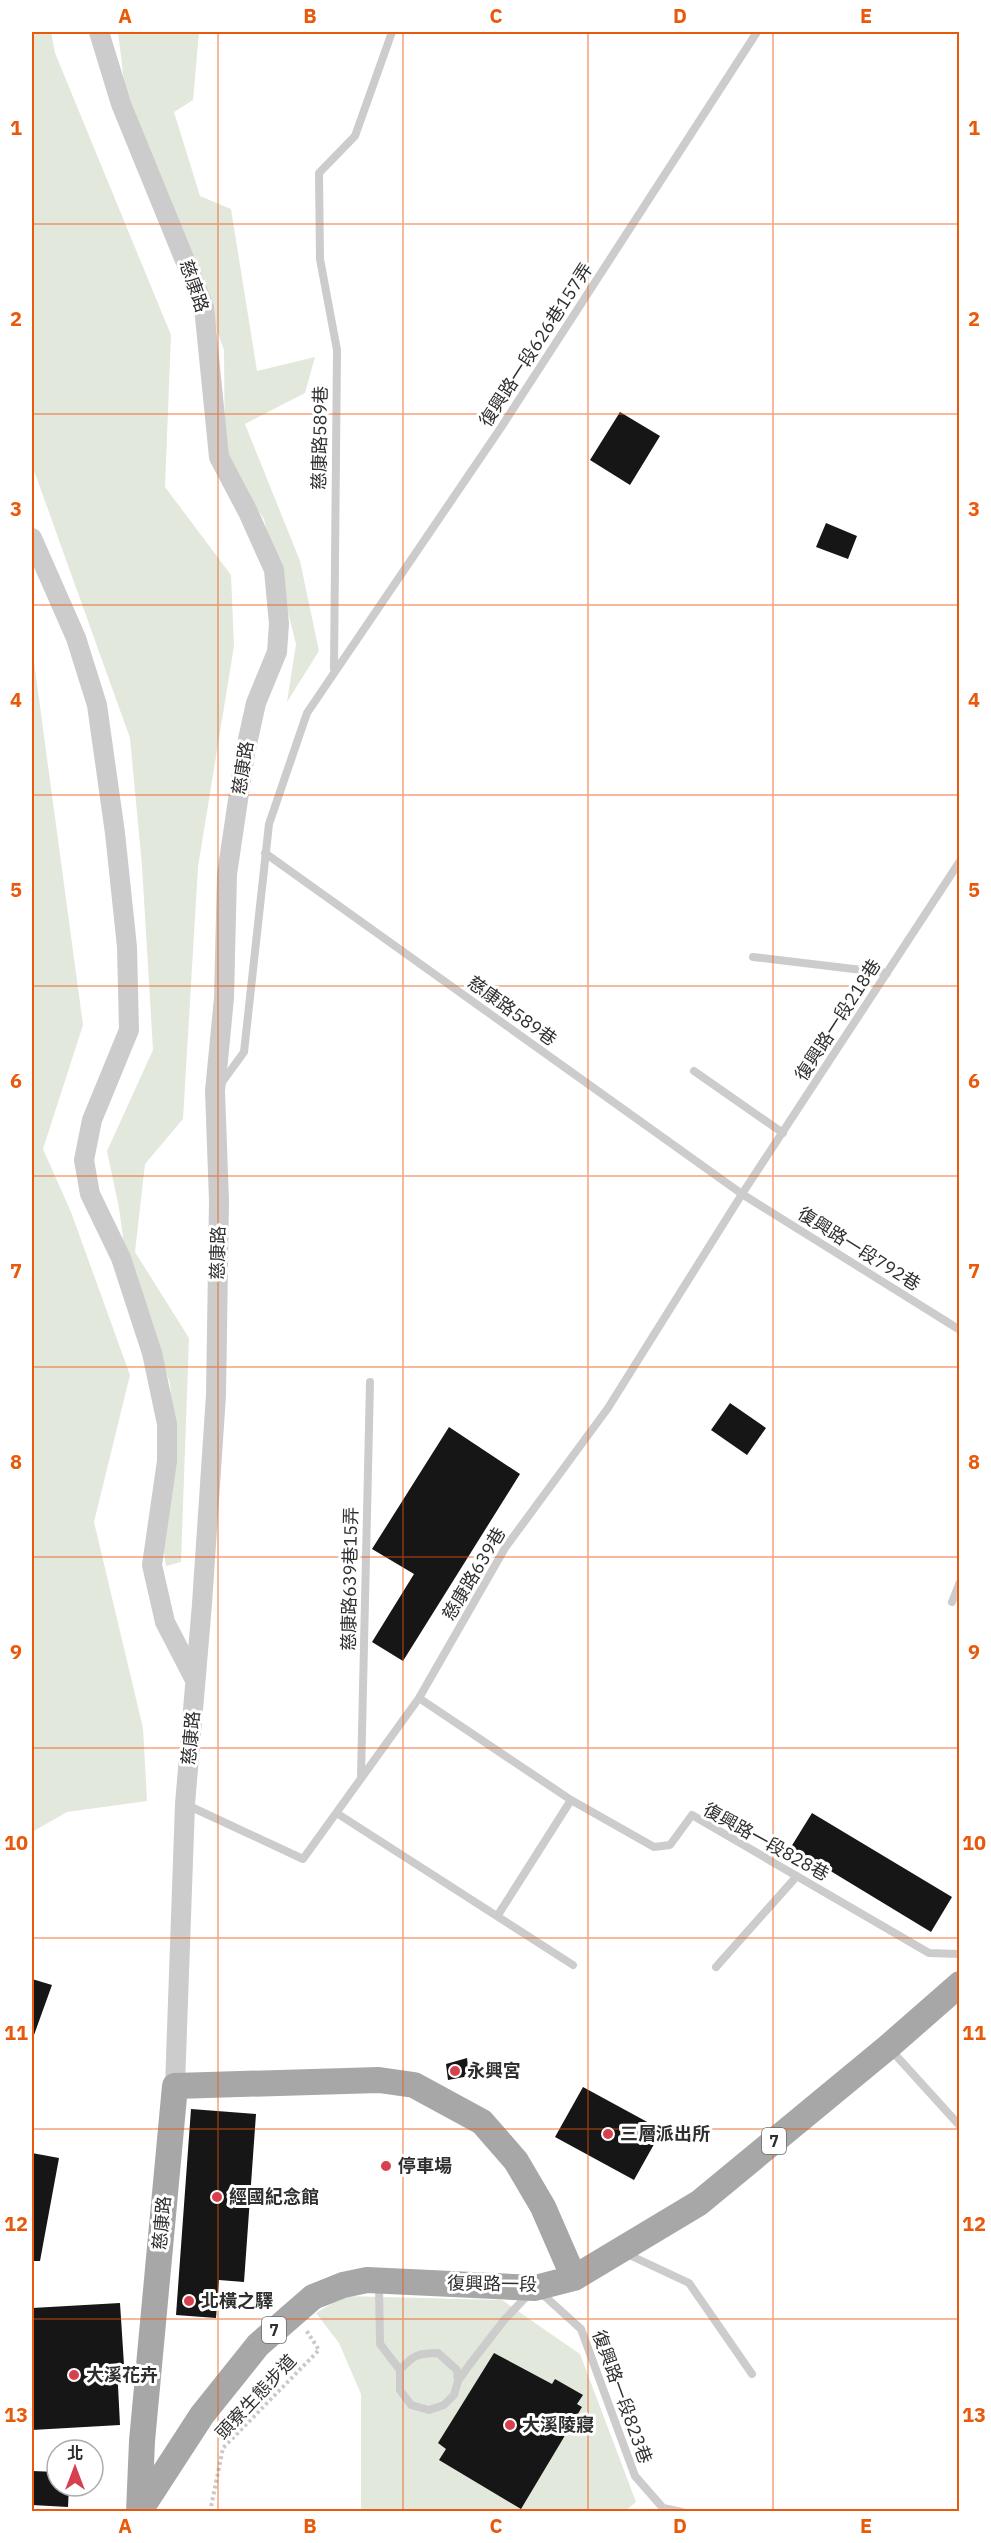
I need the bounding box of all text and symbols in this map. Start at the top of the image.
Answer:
text: A [118,2,132,29]
text: B [303,2,317,29]
text: C [489,2,503,29]
text: D [673,2,687,29]
text: E [860,2,872,29]
text: 1 [10,114,22,141]
text: 1 [968,114,980,141]
street label: 慈康路 [175,257,214,315]
street label: 復興路一段626巷157弄 [474,258,597,431]
text: 2 [10,305,22,332]
text: 2 [968,305,980,332]
street label: 慈康路589巷 [307,386,332,490]
text: 3 [10,495,22,522]
text: 3 [968,495,980,522]
text: 4 [10,686,22,713]
text: 4 [968,686,980,713]
street label: 慈康路 [227,739,258,796]
text: 5 [10,876,22,903]
text: 5 [968,876,980,903]
street label: 復興路一段218巷 [790,955,885,1085]
street label: 慈康路589巷 [463,971,561,1051]
text: 6 [10,1067,22,1094]
text: 6 [968,1067,980,1094]
street label: 復興路一段792巷 [794,1202,925,1296]
street label: 慈康路 [206,1226,229,1280]
text: 7 [10,1257,22,1284]
text: 7 [968,1257,980,1284]
text: 8 [10,1448,22,1475]
text: 8 [968,1448,980,1475]
street label: 慈康路639巷15弄 [337,1507,362,1651]
street label: 慈康路639巷 [437,1523,510,1624]
text: 9 [10,1638,22,1665]
text: 9 [968,1638,980,1665]
street label: 慈康路 [177,1710,204,1766]
street label: 復興路一段828巷 [699,1797,833,1886]
text: 10 [4,1829,28,1856]
text: 10 [962,1829,986,1856]
text: 11 [4,2019,28,2046]
text: 11 [962,2019,986,2046]
place label: 永興宮 [467,2059,521,2082]
marker: 永興宮 [448,2064,462,2078]
place label: 三層派出所 [620,2122,710,2145]
marker: 三層派出所 [601,2127,615,2141]
road number: 7 [762,2128,786,2154]
place label: 停車場 [398,2154,452,2177]
marker: 停車場 [379,2159,393,2173]
place label: 經國紀念館 [229,2185,319,2208]
marker: 經國紀念館 [210,2190,224,2204]
street label: 慈康路 [148,2195,175,2251]
text: 12 [4,2210,28,2237]
text: 12 [962,2210,986,2237]
street label: 復興路一段 [447,2271,537,2296]
place label: 北橫之驛 [201,2289,273,2312]
marker: 北橫之驛 [182,2294,196,2308]
road number: 7 [262,2317,286,2343]
street label: 復興路一段823巷 [588,2327,657,2467]
street label: 頭寮生態步道 [210,2349,301,2444]
place label: 大溪花卉 [86,2363,158,2386]
marker: 大溪花卉 [67,2368,81,2382]
text: 13 [4,2401,28,2428]
text: 13 [962,2401,986,2428]
place label: 大溪陵寢 [522,2413,594,2436]
marker: 大溪陵寢 [503,2418,517,2432]
north arrow [45,2438,105,2498]
text: 北 [67,2443,83,2463]
text: A [118,2512,132,2539]
text: B [303,2512,317,2539]
text: C [489,2512,503,2539]
text: D [673,2512,687,2539]
text: E [860,2512,872,2539]

